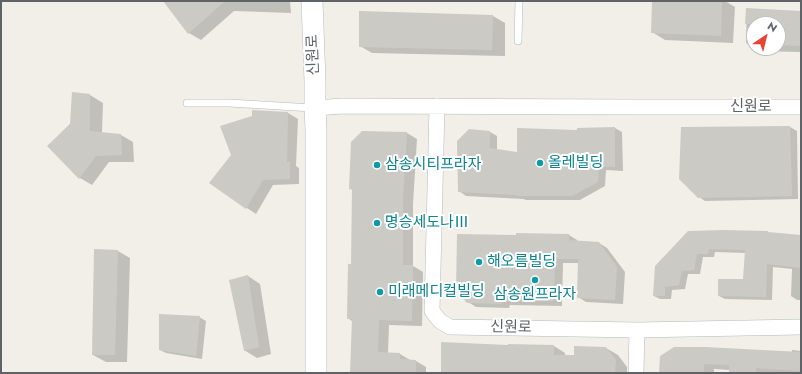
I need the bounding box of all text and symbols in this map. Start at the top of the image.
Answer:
north arrow [746,16,786,56]
text: N [764,18,780,36]
street label: 신원로 [304,34,324,76]
street label: 신원로 [730,98,772,116]
place label: 올레빌딩 [548,154,603,172]
place label: 삼송시티프라자 [385,156,482,174]
marker: 올레빌딩 [535,158,545,168]
marker: 삼송시티프라자 [372,160,382,170]
place label: 명승세도나Ⅲ [385,214,469,232]
marker: 명승세도나Ⅲ [372,218,382,228]
place label: 해오름빌딩 [487,253,556,271]
marker: 해오름빌딩 [474,257,484,267]
marker: 삼송원프라자 [530,275,540,285]
place label: 미래메디컬빌딩 [388,283,485,301]
place label: 삼송원프라자 [494,286,576,304]
marker: 미래메디컬빌딩 [375,287,385,297]
street label: 신원로 [490,319,532,337]

